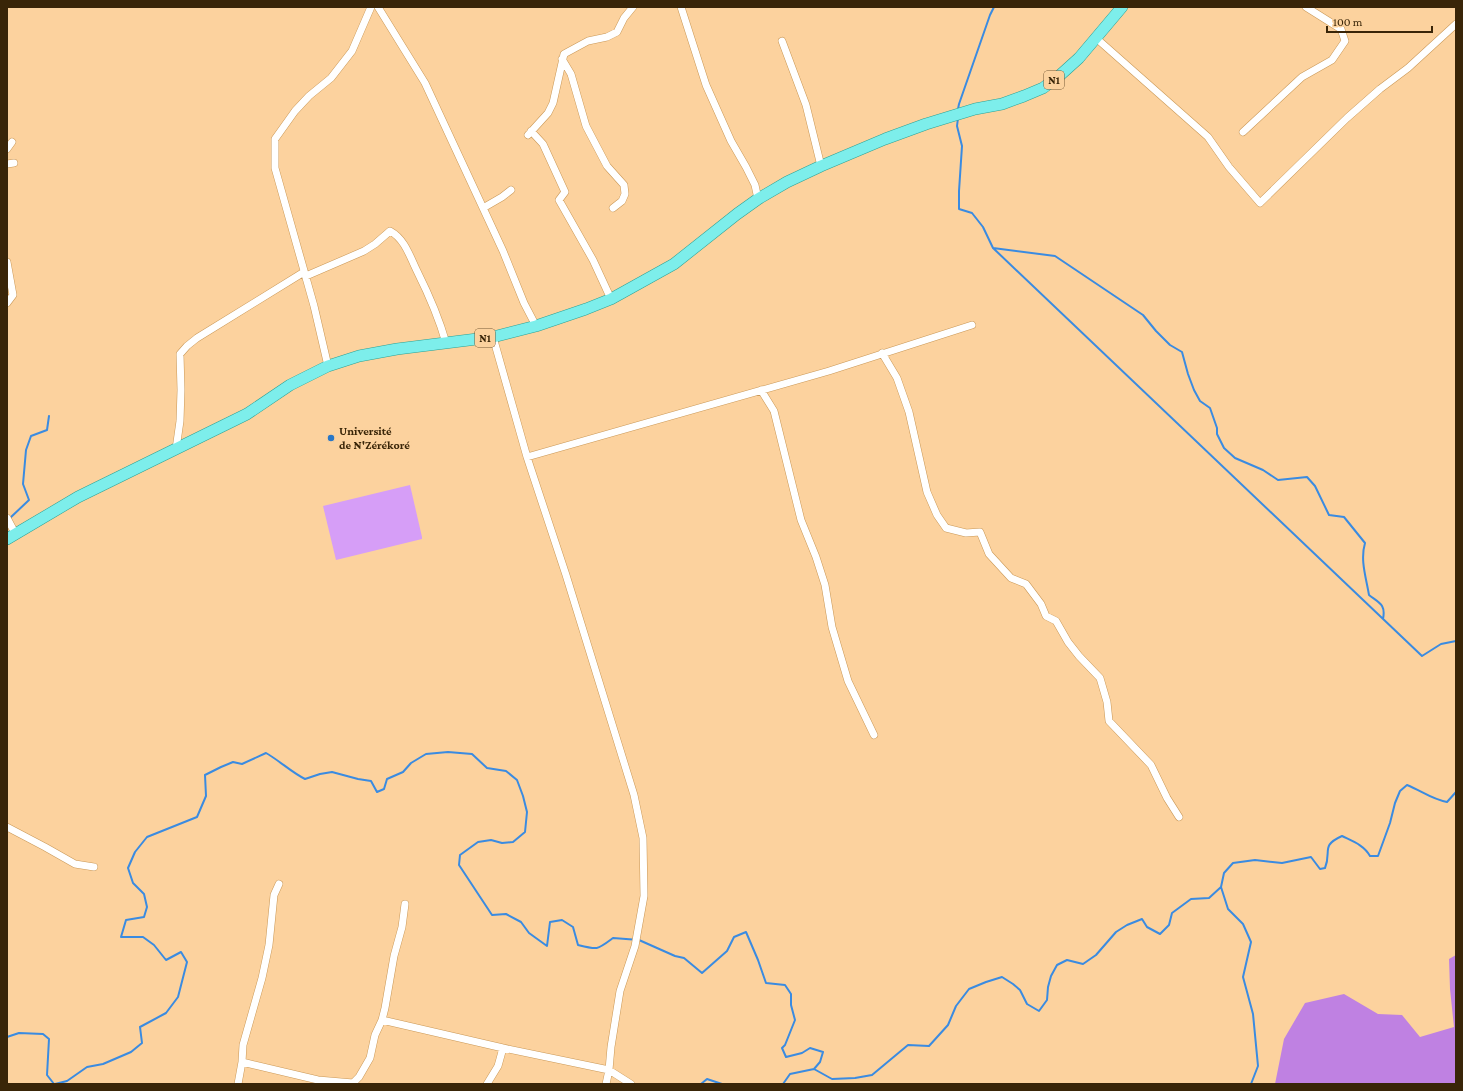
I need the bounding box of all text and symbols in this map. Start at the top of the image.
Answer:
scale bar [1327,8,1432,34]
text: 100 m [1333,15,1363,29]
road number: N1 [1044,71,1064,89]
road number: N1 [475,329,495,347]
place label: Université de N'Zérékoré [339,424,410,452]
marker: Université de N'Zérékoré [326,433,336,443]

